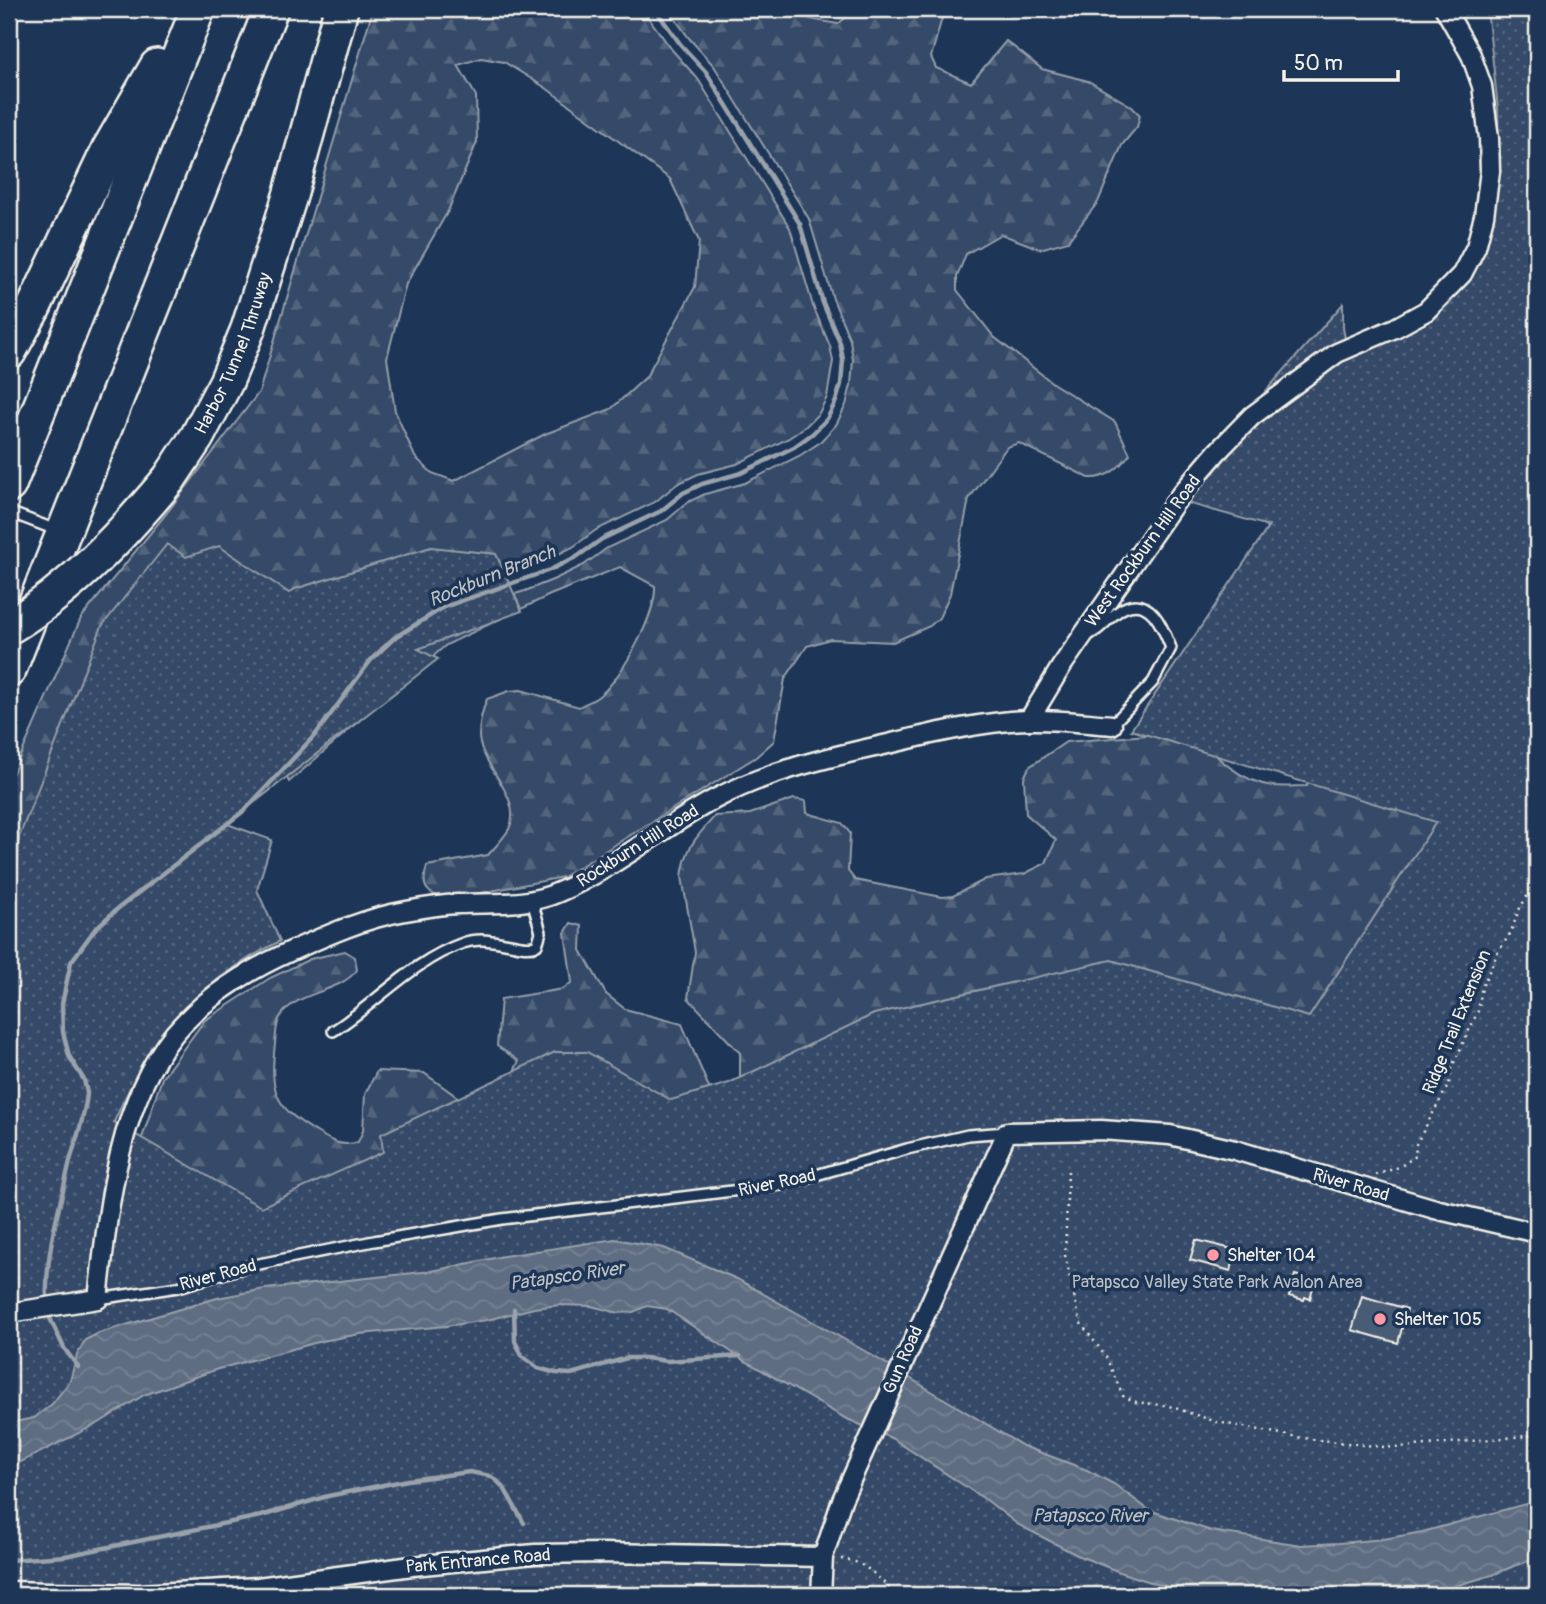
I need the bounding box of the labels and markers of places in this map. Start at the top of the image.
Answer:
place label: Shelter 104 [1227,1244,1316,1267]
marker: Shelter 104 [1205,1247,1221,1263]
place label: Shelter 105 [1394,1308,1482,1331]
marker: Shelter 105 [1372,1311,1388,1327]

